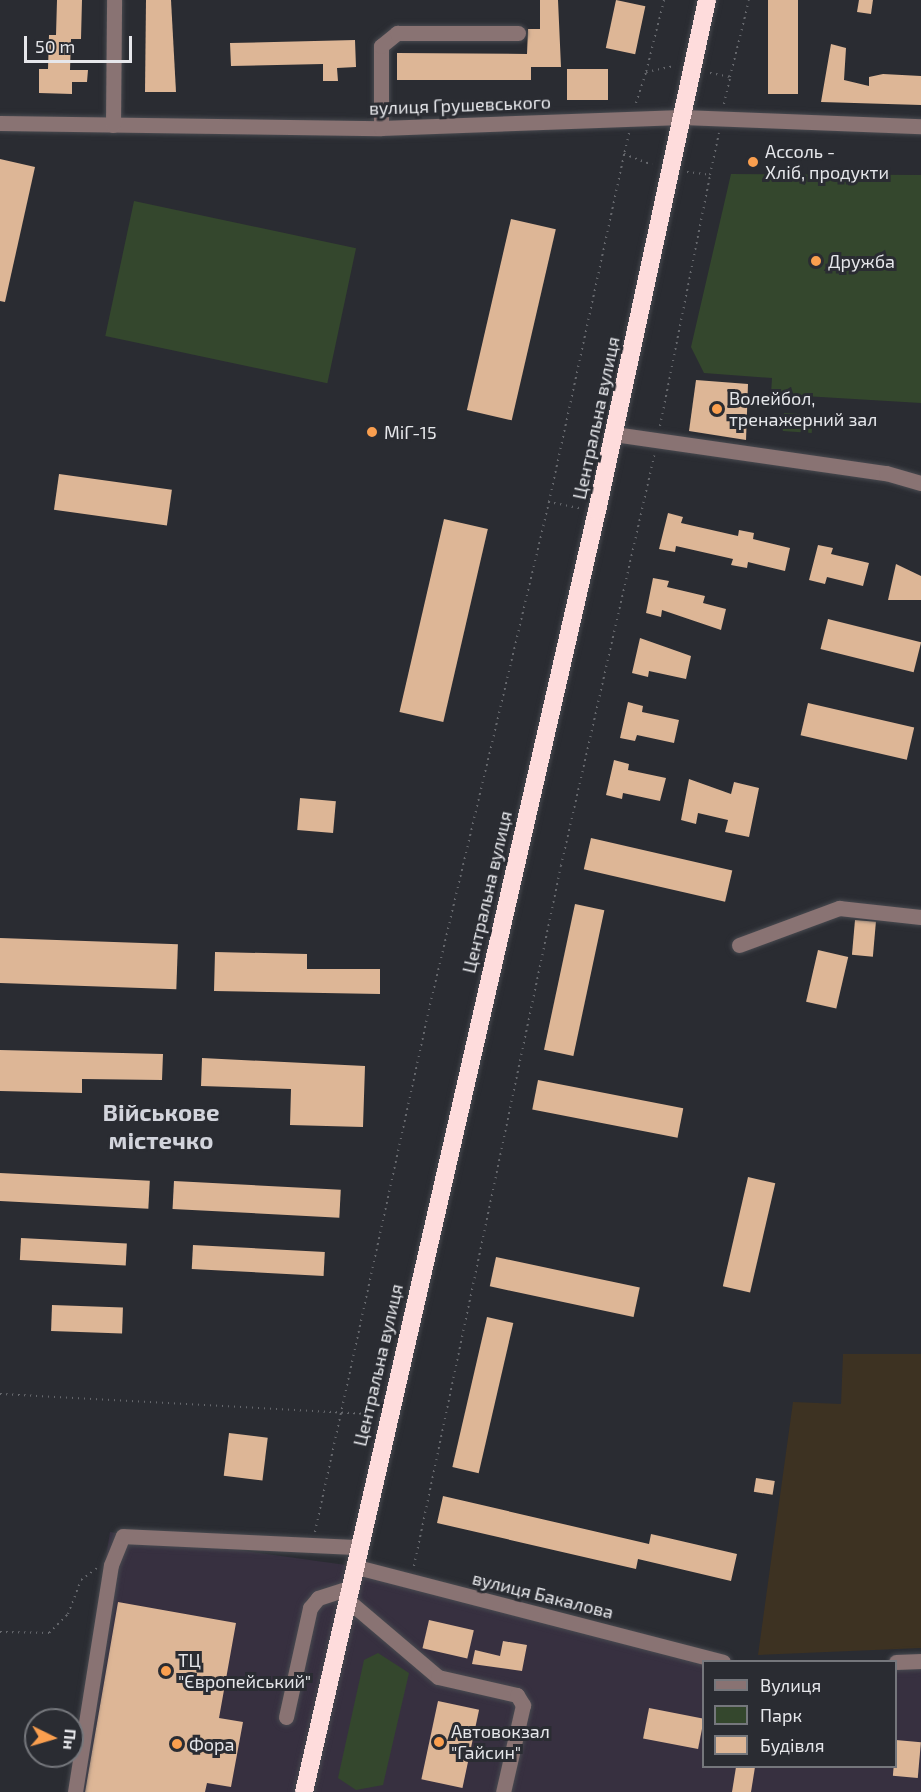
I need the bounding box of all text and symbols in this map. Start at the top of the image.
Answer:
scale bar [27,24,135,62]
text: 50 m [35,35,75,57]
street label: вулиця Грушевського [369,91,551,119]
place label: Ассоль - Хліб, продукти [765,141,889,184]
marker: Ассоль - Хліб, продукти [746,155,760,169]
place label: Дружба [828,250,895,272]
marker: Дружба [809,254,823,268]
street label: Центральна вулиця [568,335,624,501]
place label: Волейбол, тренажерний зал [729,388,877,430]
marker: Волейбол, тренажерний зал [710,402,724,416]
place label: МіГ-15 [384,421,437,443]
marker: МіГ-15 [365,425,379,439]
street label: Центральна вулиця [458,809,516,975]
district label: Військове містечко [103,1098,219,1154]
street label: Центральна вулиця [349,1282,407,1448]
street label: вулиця Бакалова [470,1567,616,1623]
place label: ТЦ "Європейський" [178,1650,311,1692]
legend [702,1660,897,1768]
marker: ТЦ "Європейський" [159,1664,173,1678]
text: Вулиця [760,1674,821,1696]
text: Парк [760,1704,802,1726]
north arrow [24,1708,84,1768]
place label: Автовокзал "Гайсин" [451,1721,550,1764]
text: Пн [60,1728,81,1751]
place label: Фора [189,1733,235,1755]
text: Будівля [760,1734,824,1756]
marker: Автовокзал "Гайсин" [432,1735,446,1749]
marker: Фора [170,1737,184,1751]

